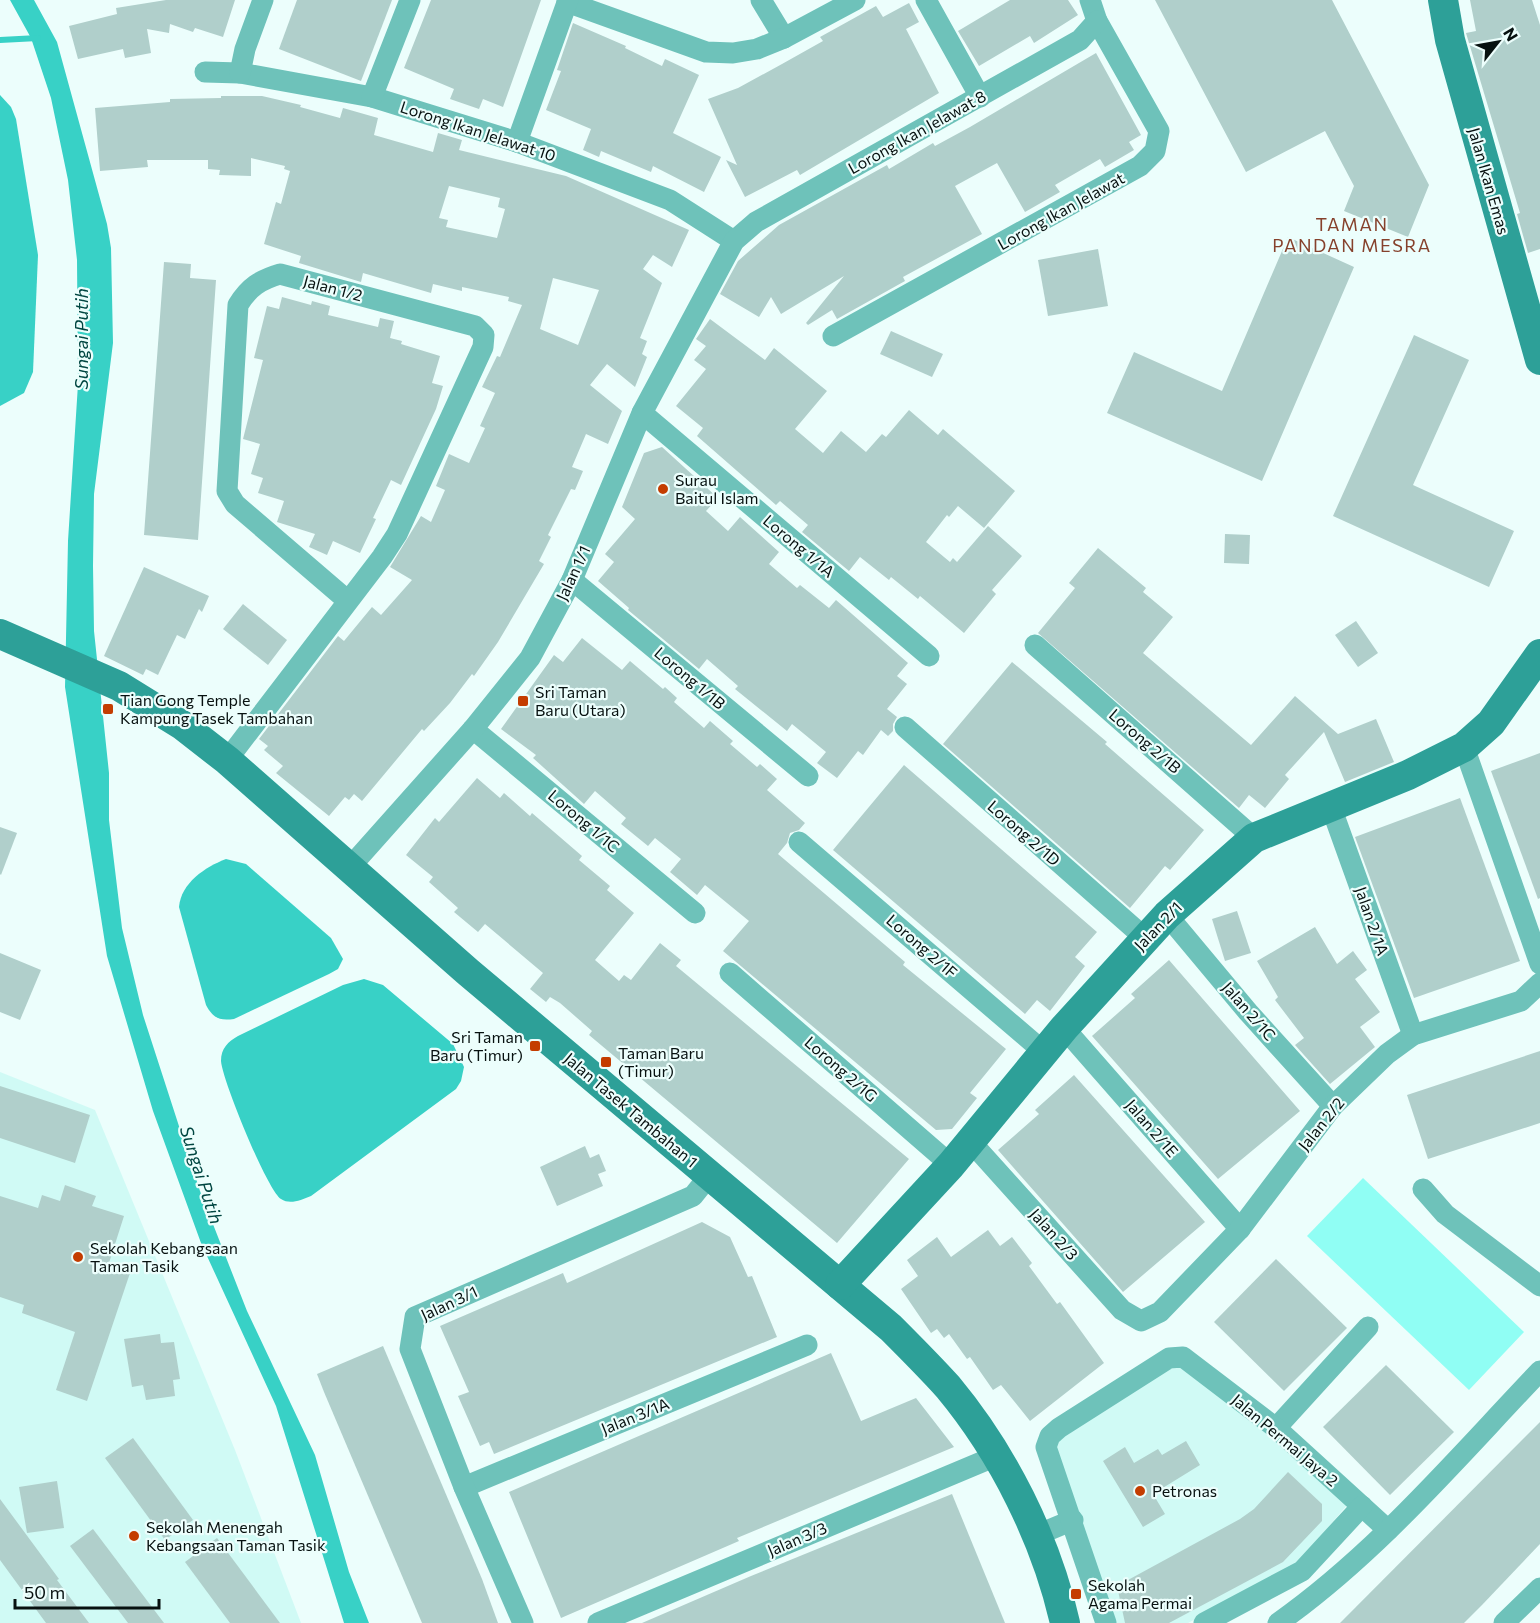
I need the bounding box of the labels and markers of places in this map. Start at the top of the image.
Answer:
place label: Surau Baitul Islam [675,470,759,507]
marker: Surau Baitul Islam [656,482,670,496]
place label: Sri Taman Baru (Utara) [535,682,626,719]
place label: Tian Gong Temple Kampung Tasek Tambahan [120,690,313,727]
marker: Sri Taman Baru (Utara) [516,694,530,708]
marker: Tian Gong Temple Kampung Tasek Tambahan [101,702,115,716]
place label: Sri Taman Baru (Timur) [430,1027,523,1064]
marker: Sri Taman Baru (Timur) [528,1039,542,1053]
place label: Taman Baru (Timur) [618,1043,704,1080]
marker: Taman Baru (Timur) [599,1055,613,1069]
place label: Sekolah Kebangsaan Taman Tasik [90,1238,238,1275]
marker: Sekolah Kebangsaan Taman Tasik [71,1250,85,1264]
place label: Petronas [1152,1481,1217,1500]
marker: Petronas [1133,1484,1147,1498]
place label: Sekolah Menengah Kebangsaan Taman Tasik [146,1517,326,1554]
marker: Sekolah Menengah Kebangsaan Taman Tasik [127,1529,141,1543]
place label: Sekolah Agama Permai [1088,1575,1192,1612]
marker: Sekolah Agama Permai [1069,1587,1083,1601]

